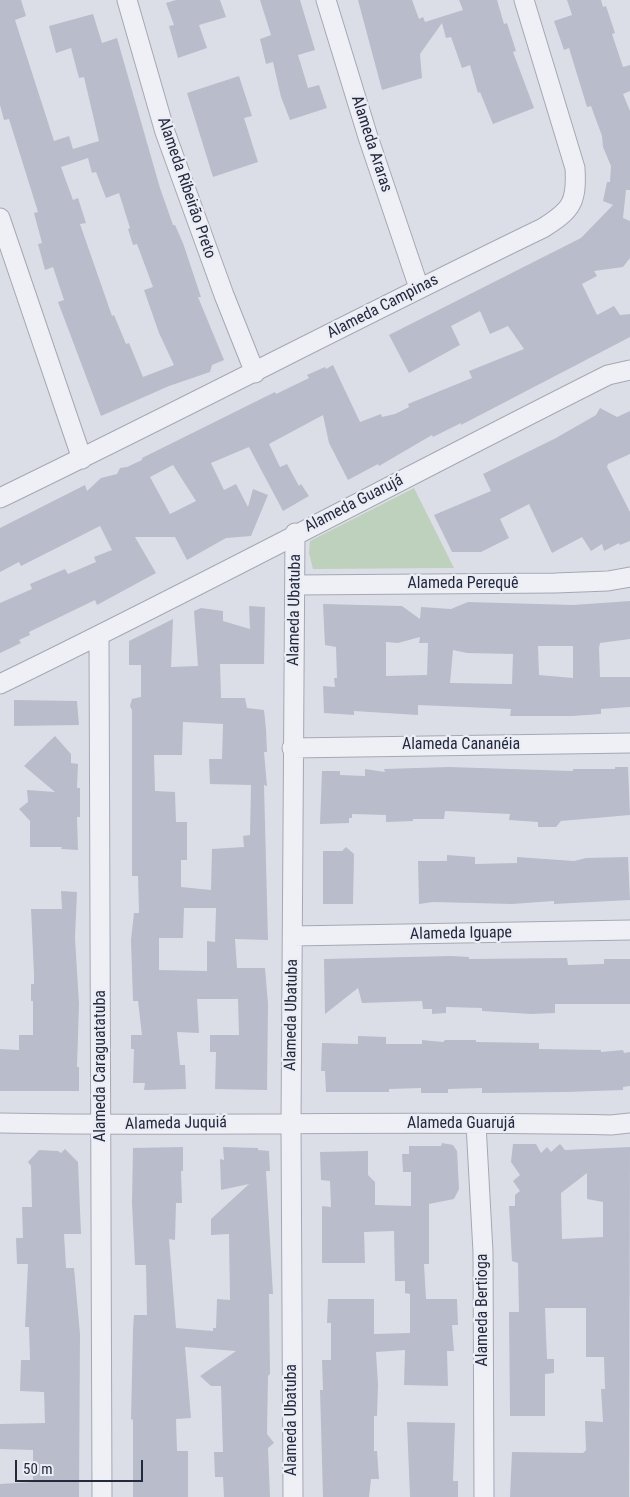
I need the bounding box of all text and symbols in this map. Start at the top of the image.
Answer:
street label: Alameda Araras [346,93,396,195]
street label: Alameda Ribeirão Preto [153,115,219,261]
street label: Alameda Campinas [324,271,442,343]
street label: Alameda Guarujá [301,471,407,537]
street label: Alameda Ubatuba [284,554,306,666]
street label: Alameda Perequê [407,574,519,594]
street label: Alameda Cananéia [402,735,520,755]
street label: Alameda Iguape [410,924,512,944]
street label: Alameda Ubatuba [281,959,303,1071]
street label: Alameda Caraguatatuba [91,990,111,1142]
street label: Alameda Juquiá [125,1114,227,1134]
street label: Alameda Guarujá [407,1114,515,1134]
street label: Alameda Bertioga [473,1254,493,1366]
street label: Alameda Ubatuba [282,1364,302,1476]
scale bar [18,1450,145,1482]
text: 50 m [23,1460,53,1478]

